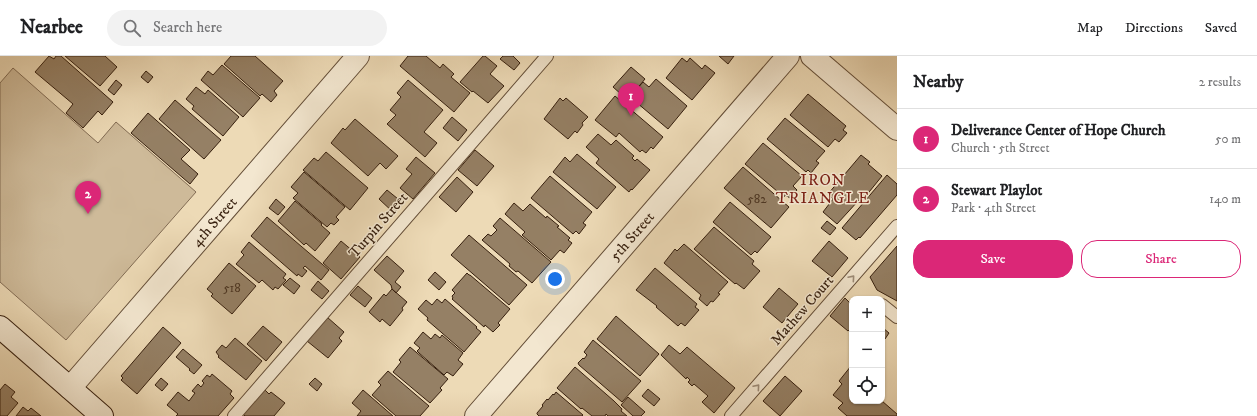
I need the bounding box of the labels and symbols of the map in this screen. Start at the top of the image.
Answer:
pin: 1 [618,83,644,116]
district label: IRON TRIANGLE [776,170,870,208]
pin: 2 [75,181,101,214]
street label: Turpin Street [345,188,412,262]
house number: 582 [747,191,767,207]
street label: 4th Street [188,193,242,251]
street label: 5th Street [606,208,659,265]
your location [545,269,565,289]
street label: Mathew Court [767,271,838,349]
one-way arrow [847,275,854,283]
house number: 518 [223,280,241,296]
one-way arrow [753,384,760,391]

